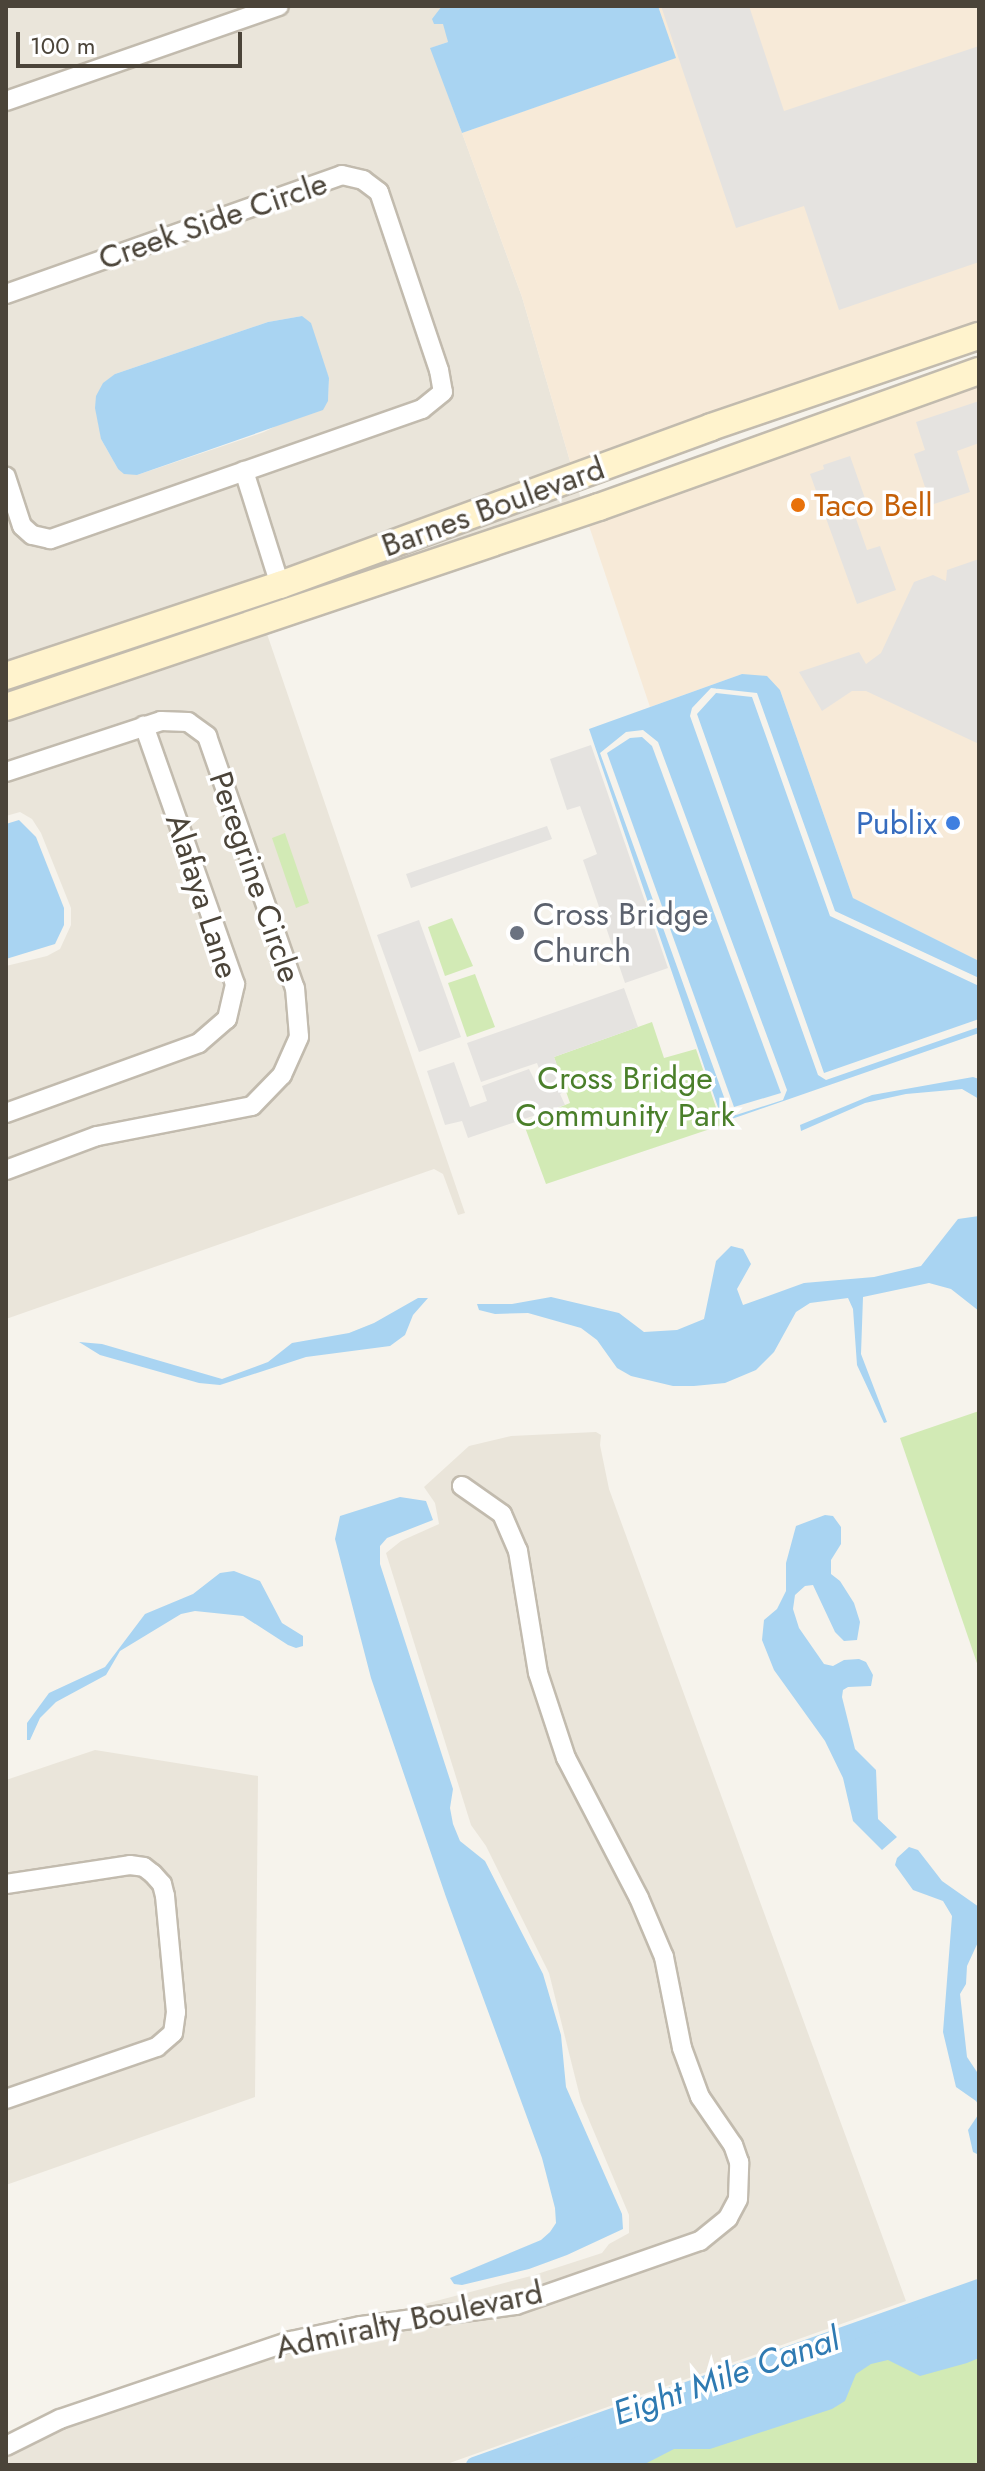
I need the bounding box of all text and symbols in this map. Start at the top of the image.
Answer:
scale bar [20,16,246,66]
text: 100 m [30,28,96,63]
street label: Creek Side Circle [94,164,332,278]
street label: Barnes Boulevard [376,449,610,565]
place label: Taco Bell [814,486,932,524]
marker: Taco Bell [789,496,807,514]
street label: Peregrine Circle [201,767,309,987]
place label: Publix [856,804,937,842]
street label: Alafaya Lane [157,809,247,983]
marker: Publix [944,814,962,832]
place label: Cross Bridge Church [533,896,708,971]
marker: Cross Bridge Church [508,924,526,942]
park label: Cross Bridge Community Park [515,1060,735,1135]
street label: Admiralty Boulevard [272,2273,546,2367]
water label: Eight Mile Canal [608,2318,844,2434]

